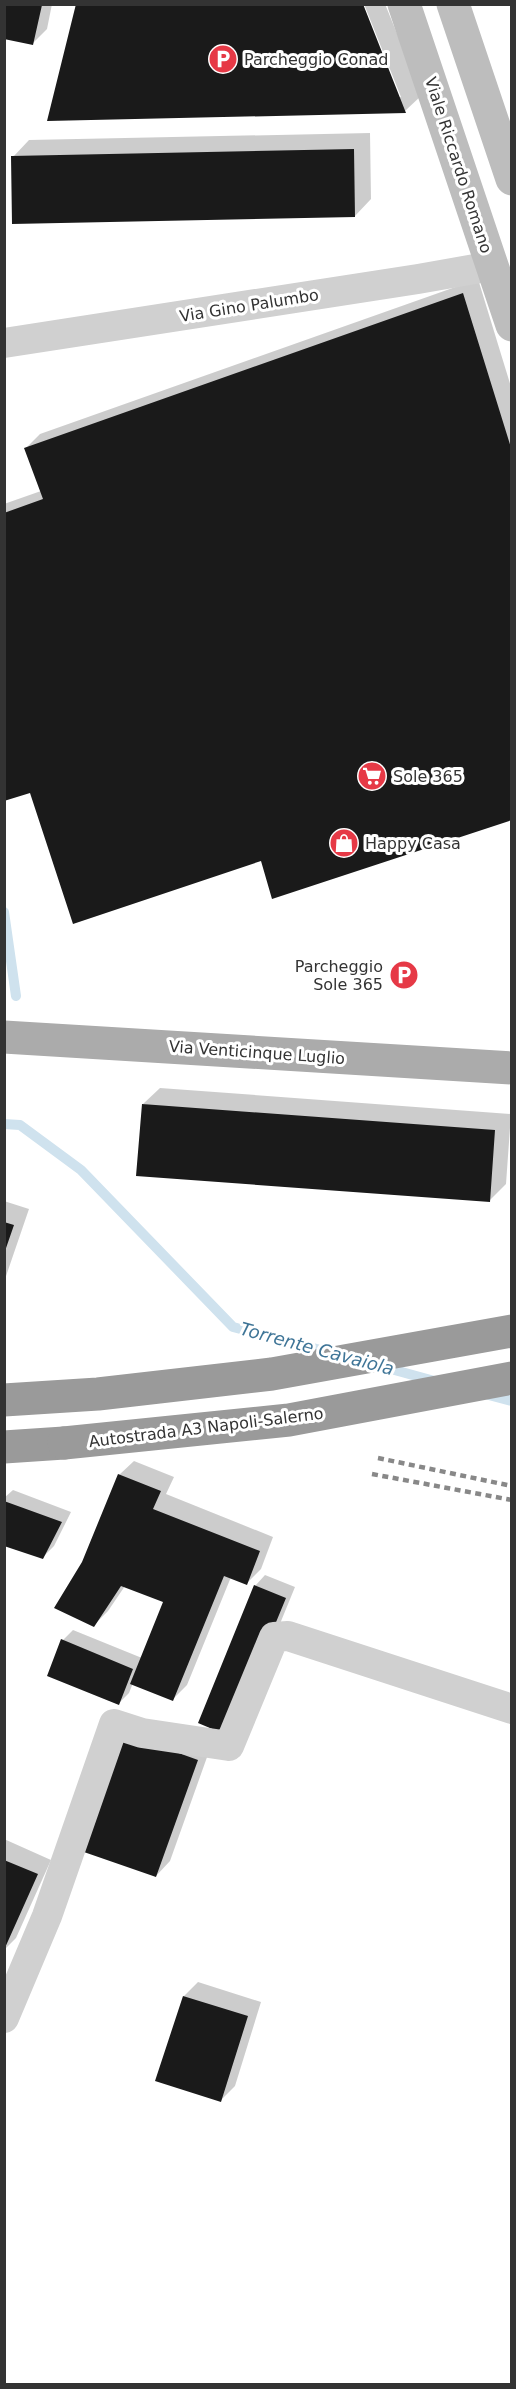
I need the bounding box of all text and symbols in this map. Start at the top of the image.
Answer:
parking icon: Parcheggio Conad [207,43,239,75]
place label: Parcheggio Conad [244,50,388,69]
street label: Viale Riccardo Romano [421,75,496,256]
street label: Via Gino Palumbo [178,285,320,326]
supermarket icon: Sole 365 [356,760,388,792]
place label: Sole 365 [393,767,463,786]
shop icon: Happy Casa [328,827,360,859]
place label: Happy Casa [365,834,461,853]
place label: Parcheggio Sole 365 [295,957,383,994]
parking icon: Parcheggio Sole 365 [388,959,420,991]
street label: Via Venticinque Luglio [168,1037,346,1068]
water label: Torrente Cavaiola [238,1318,396,1379]
street label: Autostrada A3 Napoli-Salerno [88,1404,324,1451]

